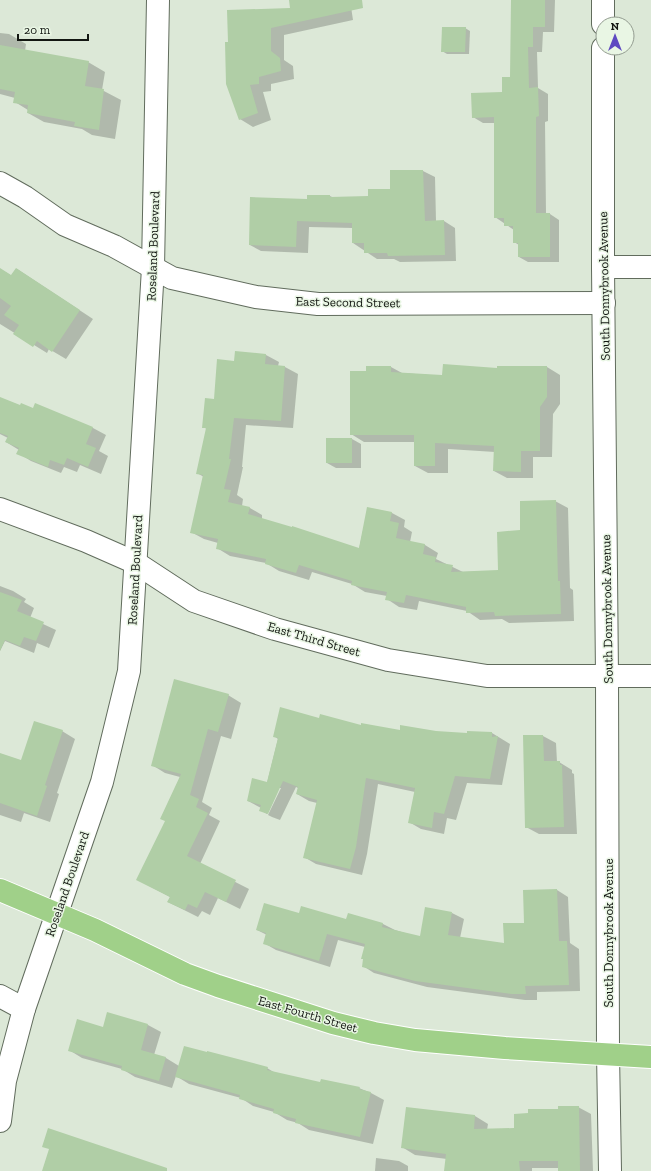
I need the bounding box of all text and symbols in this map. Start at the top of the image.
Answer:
scale bar [18,16,88,42]
north arrow [595,16,635,56]
text: N [611,20,620,33]
text: 20 m [24,23,51,37]
street label: Roseland Boulevard [144,191,162,301]
street label: South Donnybrook Avenue [595,211,613,361]
street label: East Second Street [295,294,401,310]
street label: Roseland Boulevard [125,515,145,625]
street label: South Donnybrook Avenue [598,534,616,684]
street label: East Third Street [266,619,362,659]
street label: Roseland Boulevard [42,829,92,939]
street label: South Donnybrook Avenue [601,858,616,1008]
street label: East Fourth Street [256,993,360,1035]

